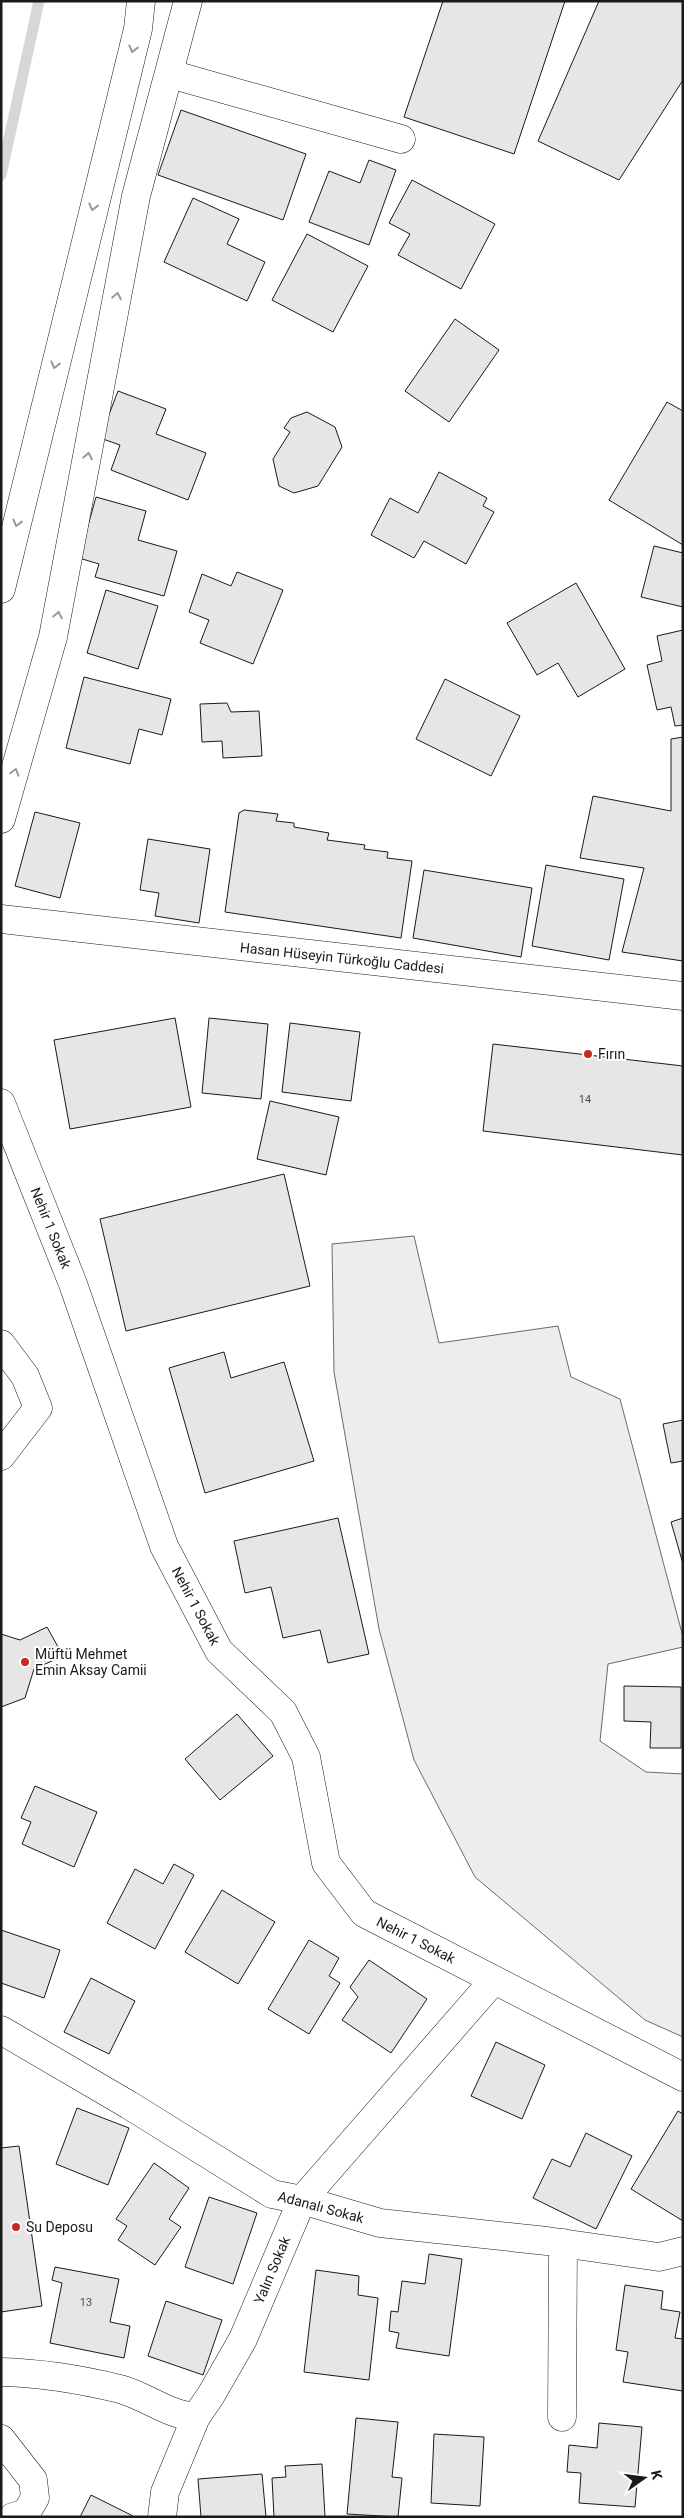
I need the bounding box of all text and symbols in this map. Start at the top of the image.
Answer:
one-way arrow [128,45,139,54]
one-way arrow [89,202,99,210]
one-way arrow [112,291,122,300]
one-way arrow [50,360,61,369]
one-way arrow [82,451,92,460]
one-way arrow [12,518,23,527]
one-way arrow [52,611,62,620]
one-way arrow [9,768,19,776]
street label: Hasan Hüseyin Türkoğlu Caddesi [239,939,445,977]
place label: Fırın [598,1046,625,1062]
marker: Fırın [582,1048,594,1060]
house number: 14 [579,1093,591,1106]
street label: Nehir 1 Sokak [27,1185,75,1272]
street label: Nehir 1 Sokak [169,1564,224,1649]
place label: Müftü Mehmet Emin Aksay Camii [35,1646,147,1678]
marker: Müftü Mehmet Emin Aksay Camii [19,1656,31,1668]
street label: Nehir 1 Sokak [374,1913,459,1967]
street label: Adanalı Sokak [276,2188,367,2226]
place label: Su Deposu [26,2219,93,2235]
marker: Su Deposu [10,2221,22,2233]
street label: Yalın Sokak [251,2233,294,2306]
house number: 13 [80,2296,92,2309]
north arrow [619,2453,669,2503]
text: K [648,2469,665,2481]

